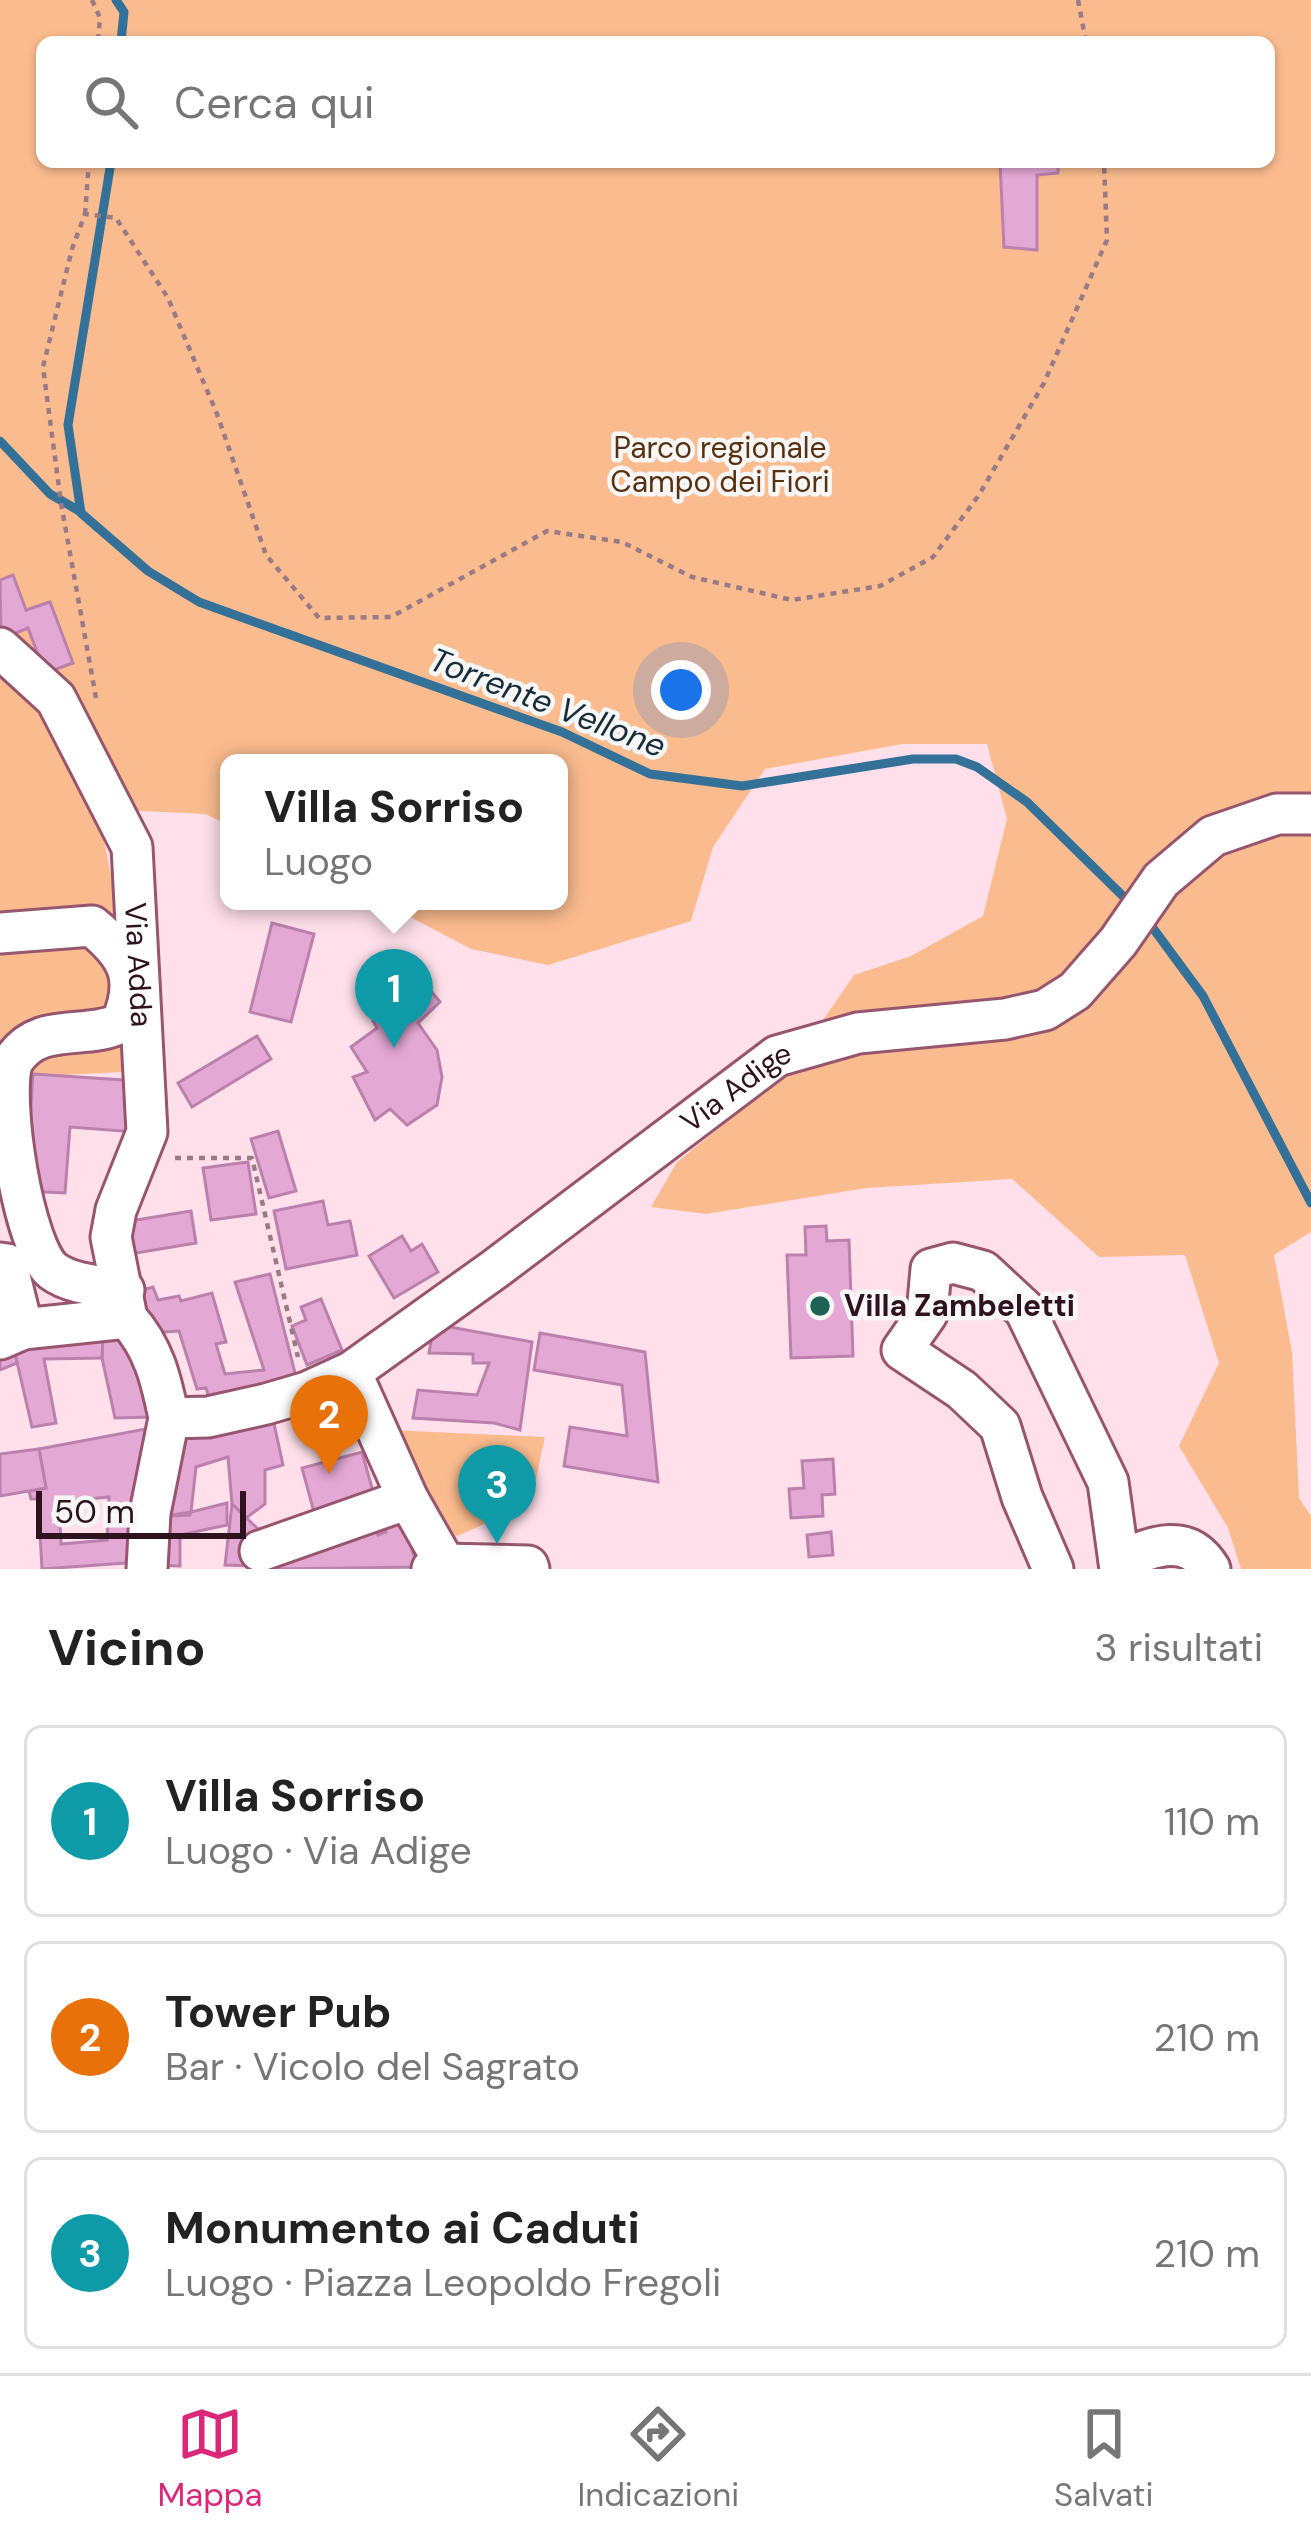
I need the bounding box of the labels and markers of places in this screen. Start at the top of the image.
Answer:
pin: 1 [355,949,433,1048]
place label: Villa Zambeletti [844,1286,1075,1325]
marker: Villa Zambeletti [807,1293,833,1319]
pin: 2 [290,1375,368,1474]
pin: 3 [458,1445,536,1544]

